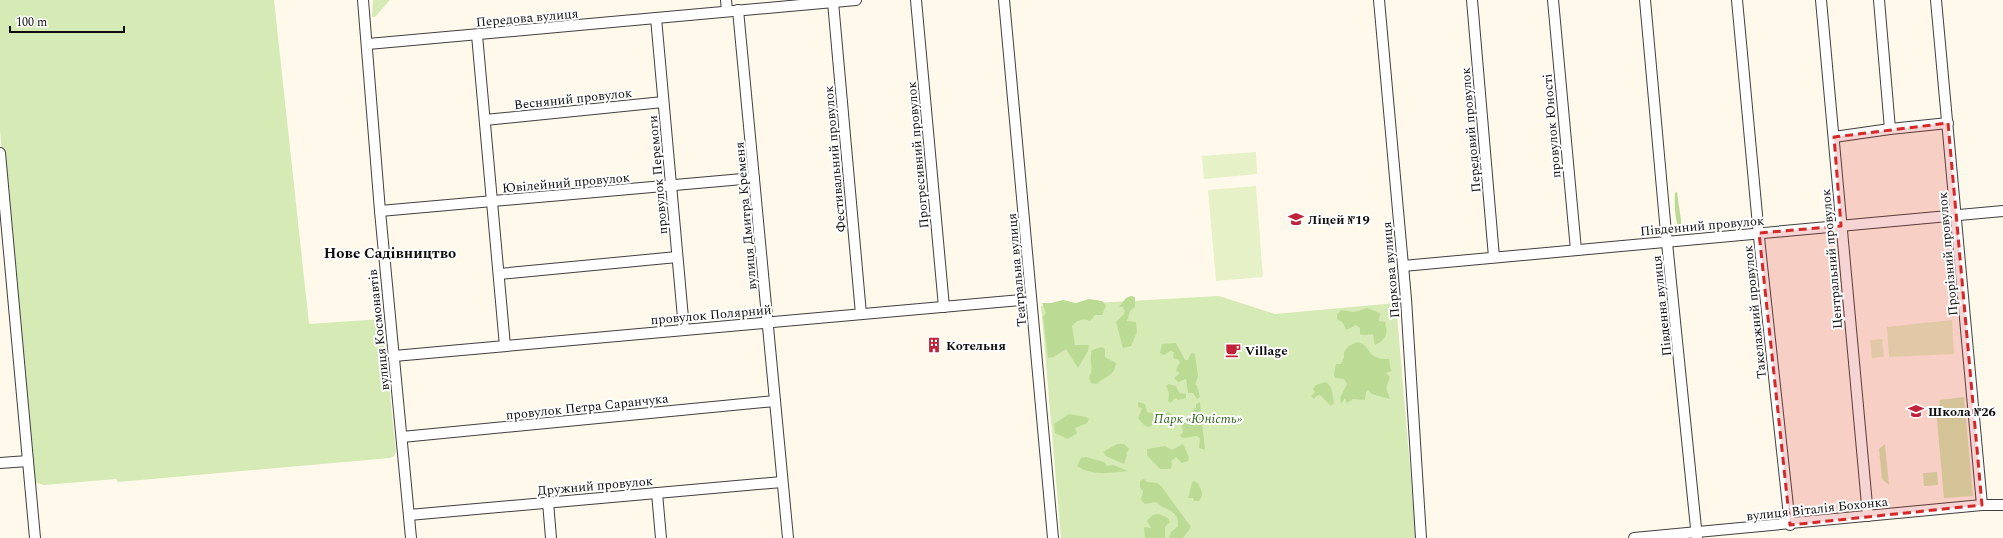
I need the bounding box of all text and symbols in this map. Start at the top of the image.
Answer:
street label: Передова вулиця [475,4,579,32]
scale bar [10,8,124,34]
text: 100 m [16,13,47,32]
street label: Передовий провулок [1456,66,1486,193]
street label: провулок Юності [1537,73,1567,179]
street label: Прогресивний провулок [902,81,934,229]
street label: Весняний провулок [513,83,633,115]
street label: Фестивальний провулок [819,85,851,233]
street label: провулок Перемоги [643,114,673,235]
street label: вулиця Дмитра Кременя [730,141,762,291]
street label: Ювілейний провулок [501,167,631,199]
street label: Центральний провулок [1816,188,1848,330]
street label: Прорізний провулок [1933,191,1963,317]
school or university icon: Ліцей №19 [1287,210,1305,228]
place label: Ліцей №19 [1308,210,1370,230]
street label: Південний провулок [1639,211,1765,241]
street label: Театральна вулиця [1002,212,1032,328]
street label: Паркова вулиця [1377,221,1405,319]
district label: Нове Садівництво [324,242,456,265]
street label: Такелажний провулок [1738,244,1772,380]
street label: Південна вулиця [1647,254,1677,357]
street label: вулиця Космонавтів [363,268,395,391]
street label: провулок Полярний [650,300,773,330]
building icon: Котельня [925,336,943,354]
place label: Котельня [946,336,1006,356]
cafe icon: Village [1224,341,1242,359]
place label: Village [1245,341,1288,361]
street label: провулок Петра Саранчука [505,388,670,425]
school or university icon: Школа №26 [1907,402,1925,420]
place label: Школа №26 [1928,402,1996,422]
park label: Парк «Юність» [1154,409,1243,429]
street label: Дружний провулок [536,471,654,501]
street label: вулиця Віталія Бохонка [1745,492,1889,526]

